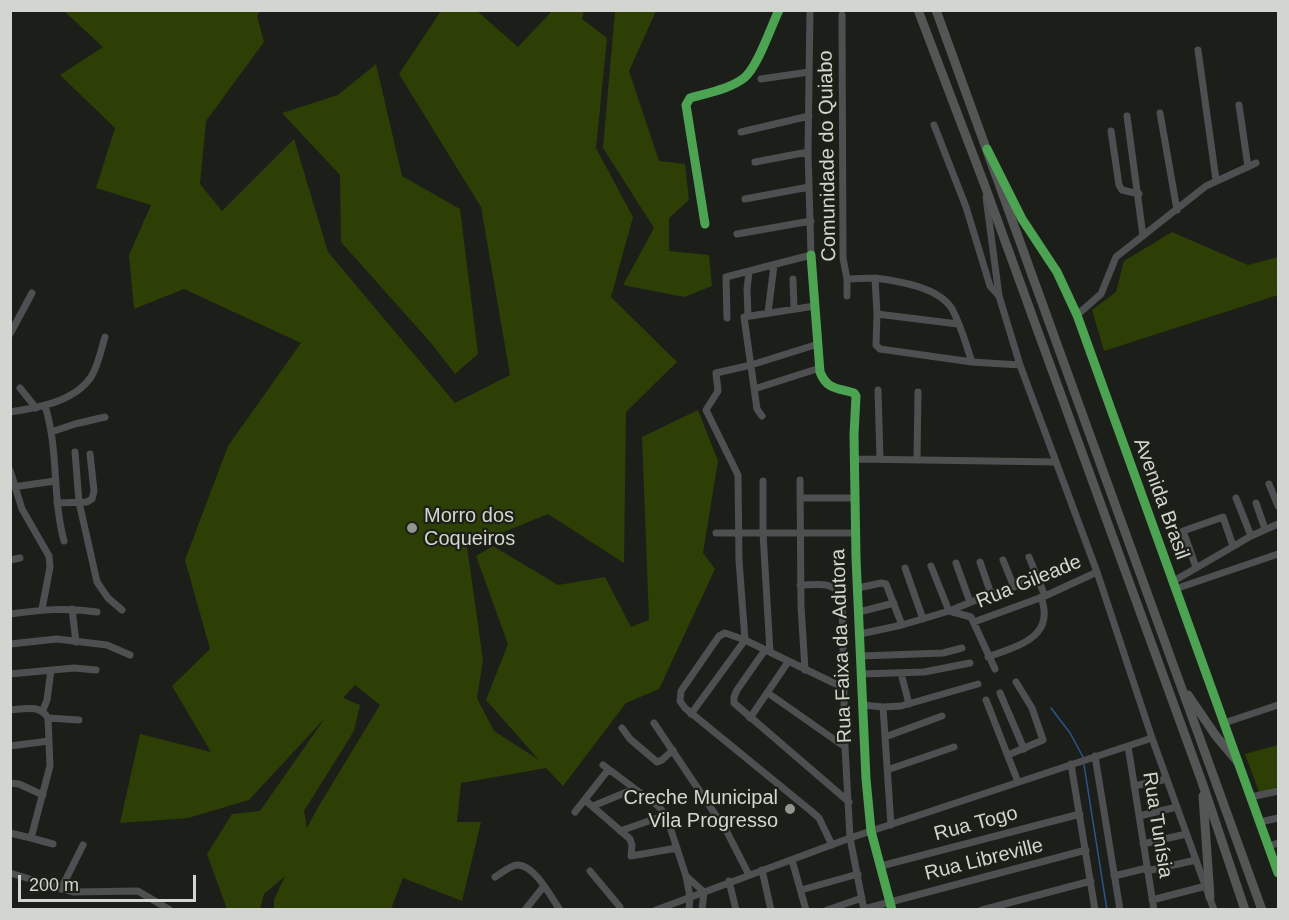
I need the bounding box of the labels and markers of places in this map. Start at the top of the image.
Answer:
place label: Morro dos Coqueiros [424,504,515,551]
marker: Morro dos Coqueiros [405,521,419,535]
place label: Creche Municipal Vila Progresso [623,786,778,833]
marker: Creche Municipal Vila Progresso [783,802,797,816]

